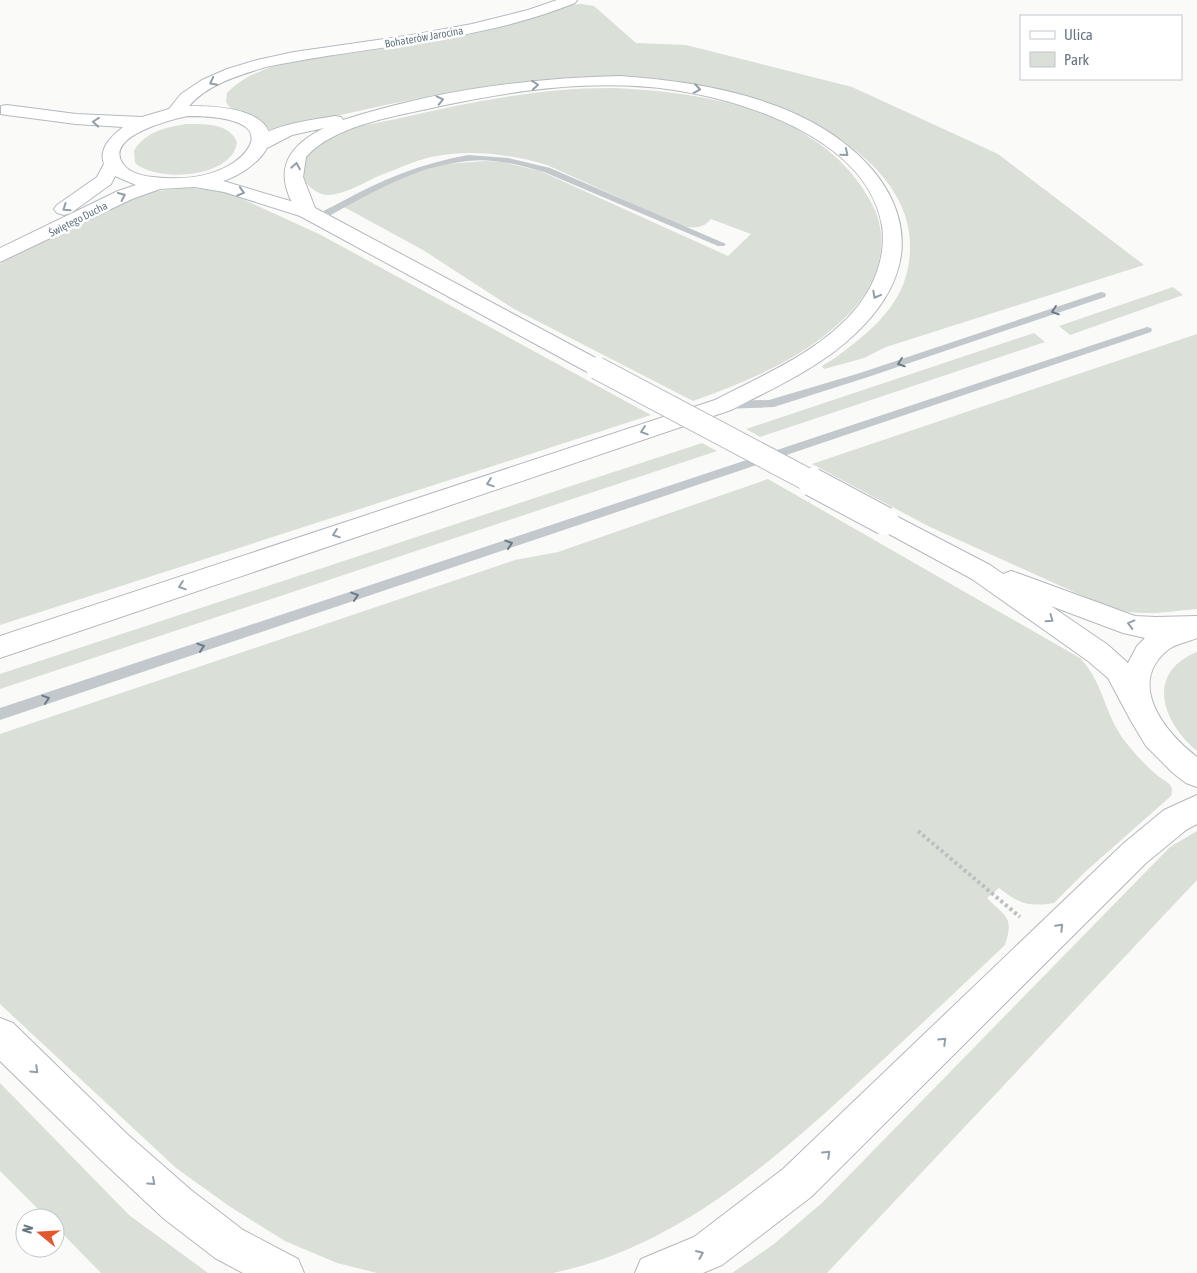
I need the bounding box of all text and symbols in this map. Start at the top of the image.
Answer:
legend [1020,15,1182,80]
street label: Bohaterów Jarocina [384,24,464,50]
text: Ulica [1064,26,1093,43]
text: Park [1064,51,1089,68]
one-way arrow [209,76,218,86]
one-way arrow [531,80,539,91]
one-way arrow [693,84,701,94]
one-way arrow [436,95,445,106]
one-way arrow [92,117,100,128]
one-way arrow [839,147,848,156]
one-way arrow [290,161,300,170]
one-way arrow [237,186,245,196]
one-way arrow [117,192,126,203]
street label: Świętego Ducha [47,199,109,239]
one-way arrow [62,202,71,211]
one-way arrow [872,290,882,299]
one-way arrow [1051,305,1059,315]
one-way arrow [897,357,905,367]
one-way arrow [640,425,649,435]
one-way arrow [486,477,494,487]
one-way arrow [332,529,340,539]
one-way arrow [504,540,513,550]
one-way arrow [178,580,186,590]
one-way arrow [350,592,358,602]
one-way arrow [1044,613,1054,622]
one-way arrow [1127,619,1136,630]
one-way arrow [196,643,204,653]
one-way arrow [42,695,50,705]
one-way arrow [1054,924,1063,933]
one-way arrow [937,1038,946,1047]
one-way arrow [29,1064,38,1073]
one-way arrow [821,1151,830,1160]
one-way arrow [147,1176,156,1185]
north arrow [15,1208,65,1258]
text: N [19,1223,37,1235]
one-way arrow [695,1250,703,1260]

